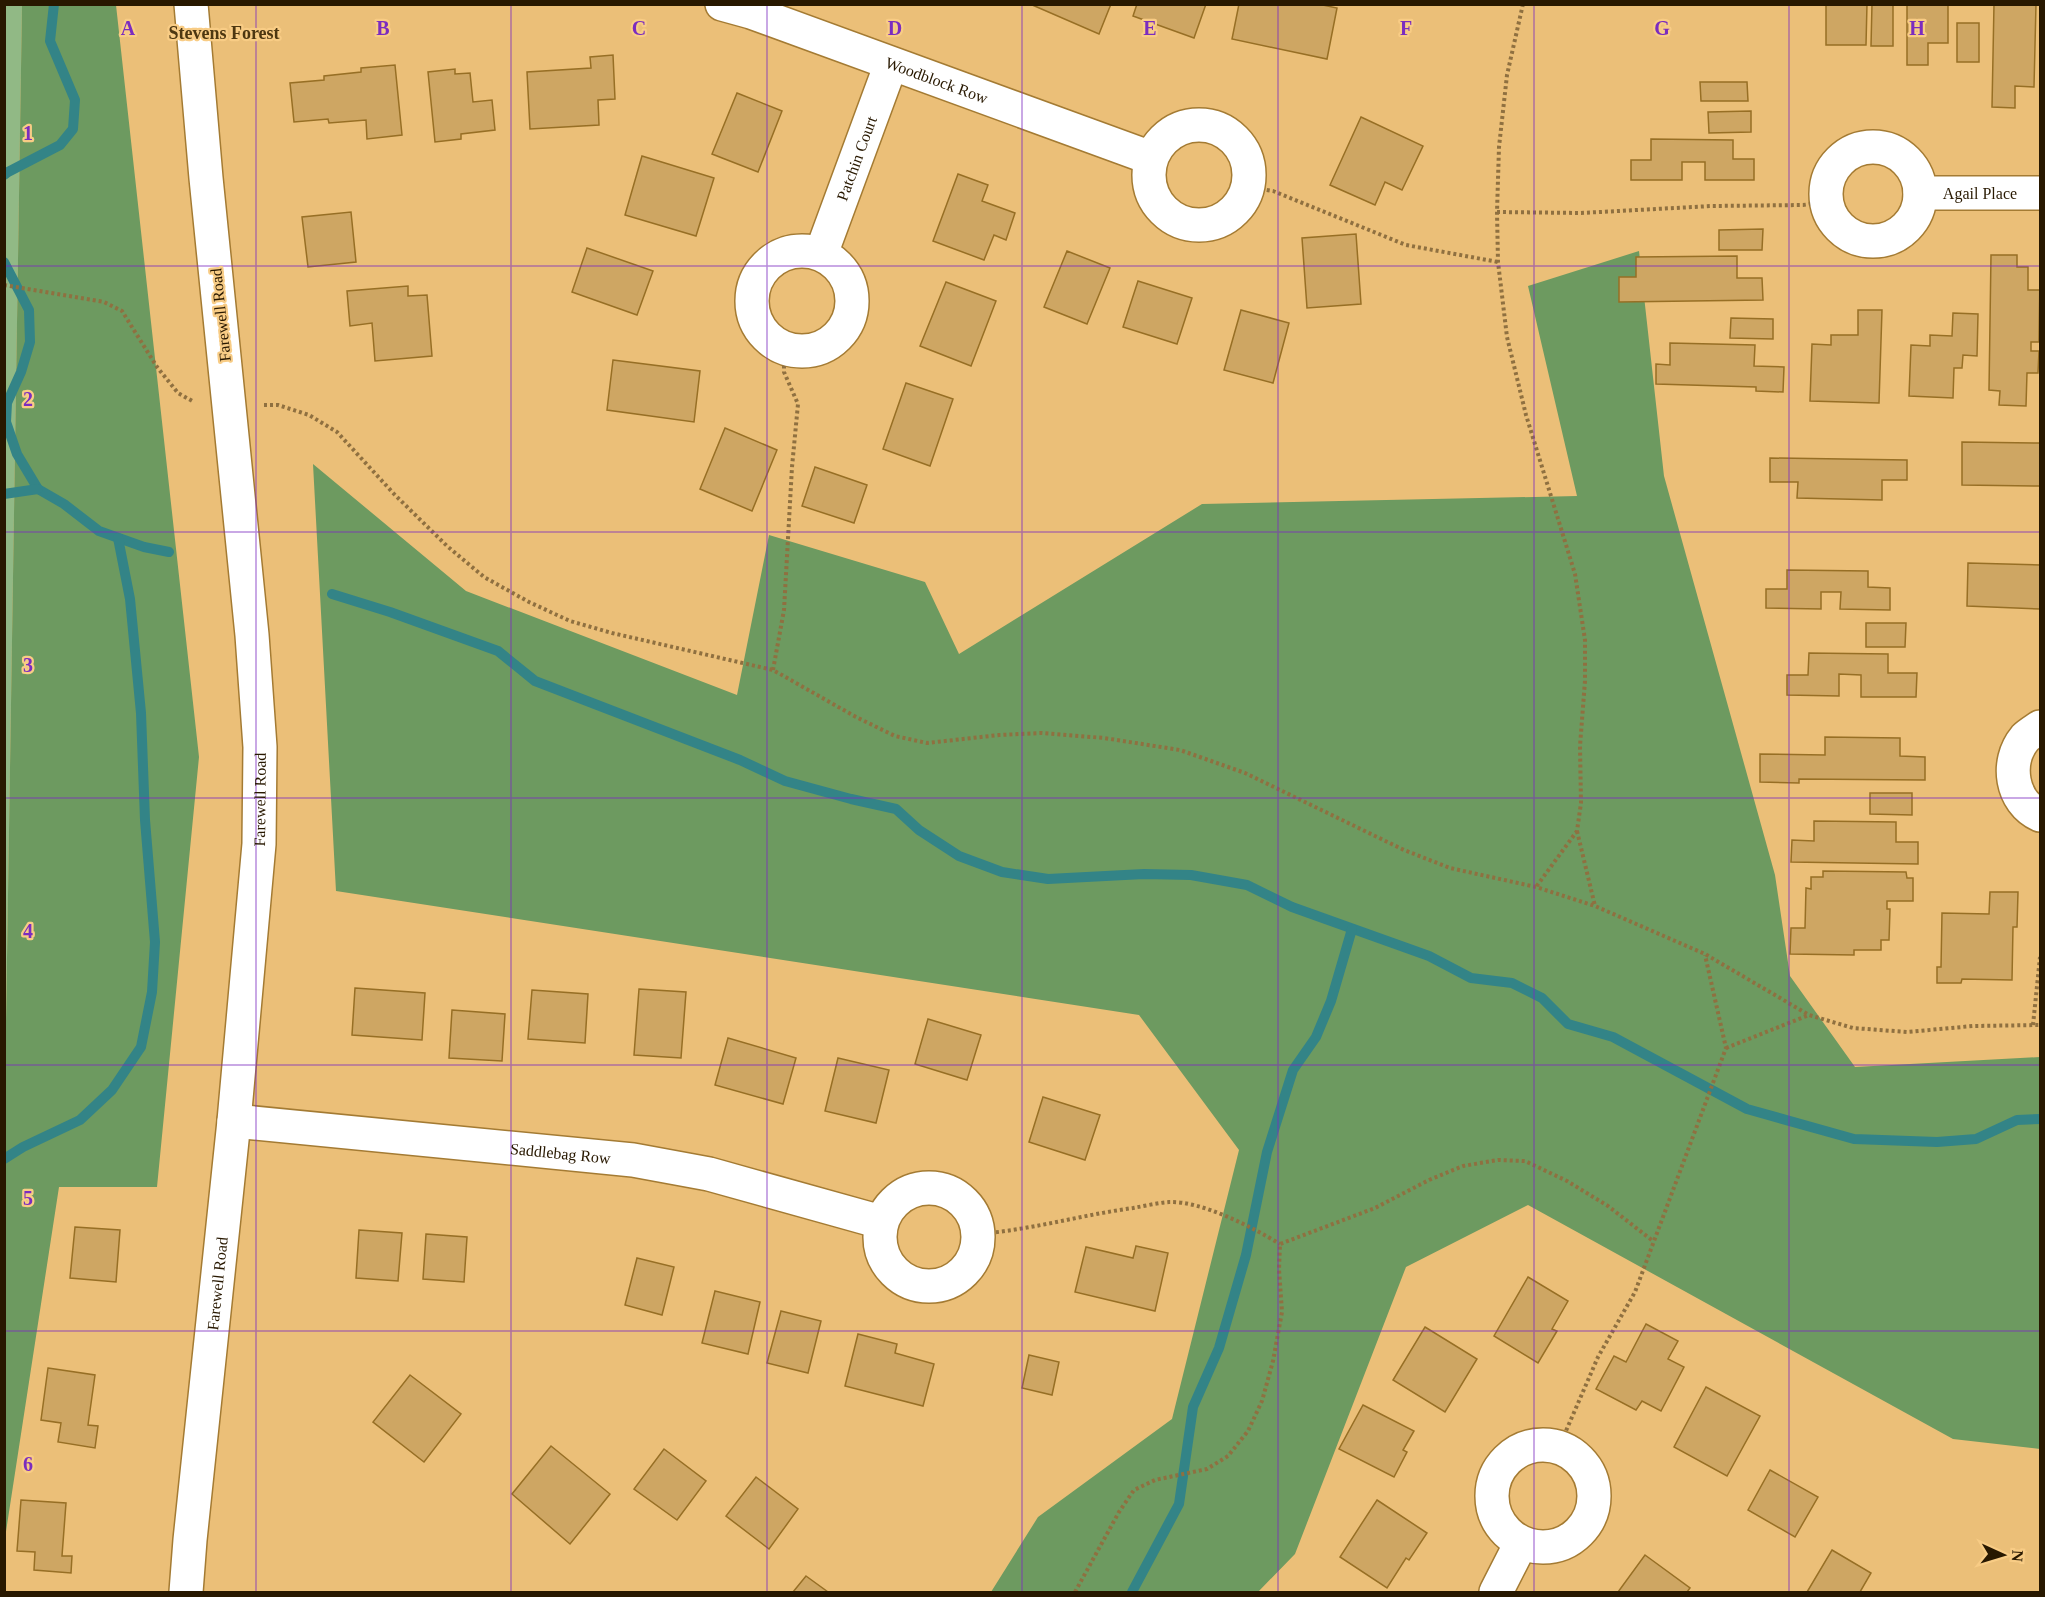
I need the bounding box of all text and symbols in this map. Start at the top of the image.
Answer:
text: A [121,17,136,39]
text: B [376,17,390,39]
text: C [632,17,646,39]
text: D [888,17,902,39]
text: E [1143,17,1157,39]
text: F [1400,17,1412,39]
text: G [1654,17,1670,39]
text: H [1909,17,1925,39]
district label: Stevens Forest [168,23,280,43]
street label: Woodblock Row [883,54,991,107]
street label: Patchin Court [833,113,880,203]
text: 1 [23,122,33,144]
street label: Agail Place [1943,185,2017,203]
street label: Farewell Road [207,267,234,362]
text: 2 [23,388,33,410]
text: 3 [23,654,33,676]
street label: Farewell Road [251,753,269,847]
text: 4 [23,920,33,942]
street label: Saddlebag Row [509,1140,612,1167]
text: 5 [23,1187,33,1209]
street label: Farewell Road [204,1236,231,1331]
text: 6 [23,1453,33,1475]
north arrow [1973,1525,2033,1585]
text: N [2009,1550,2026,1563]

